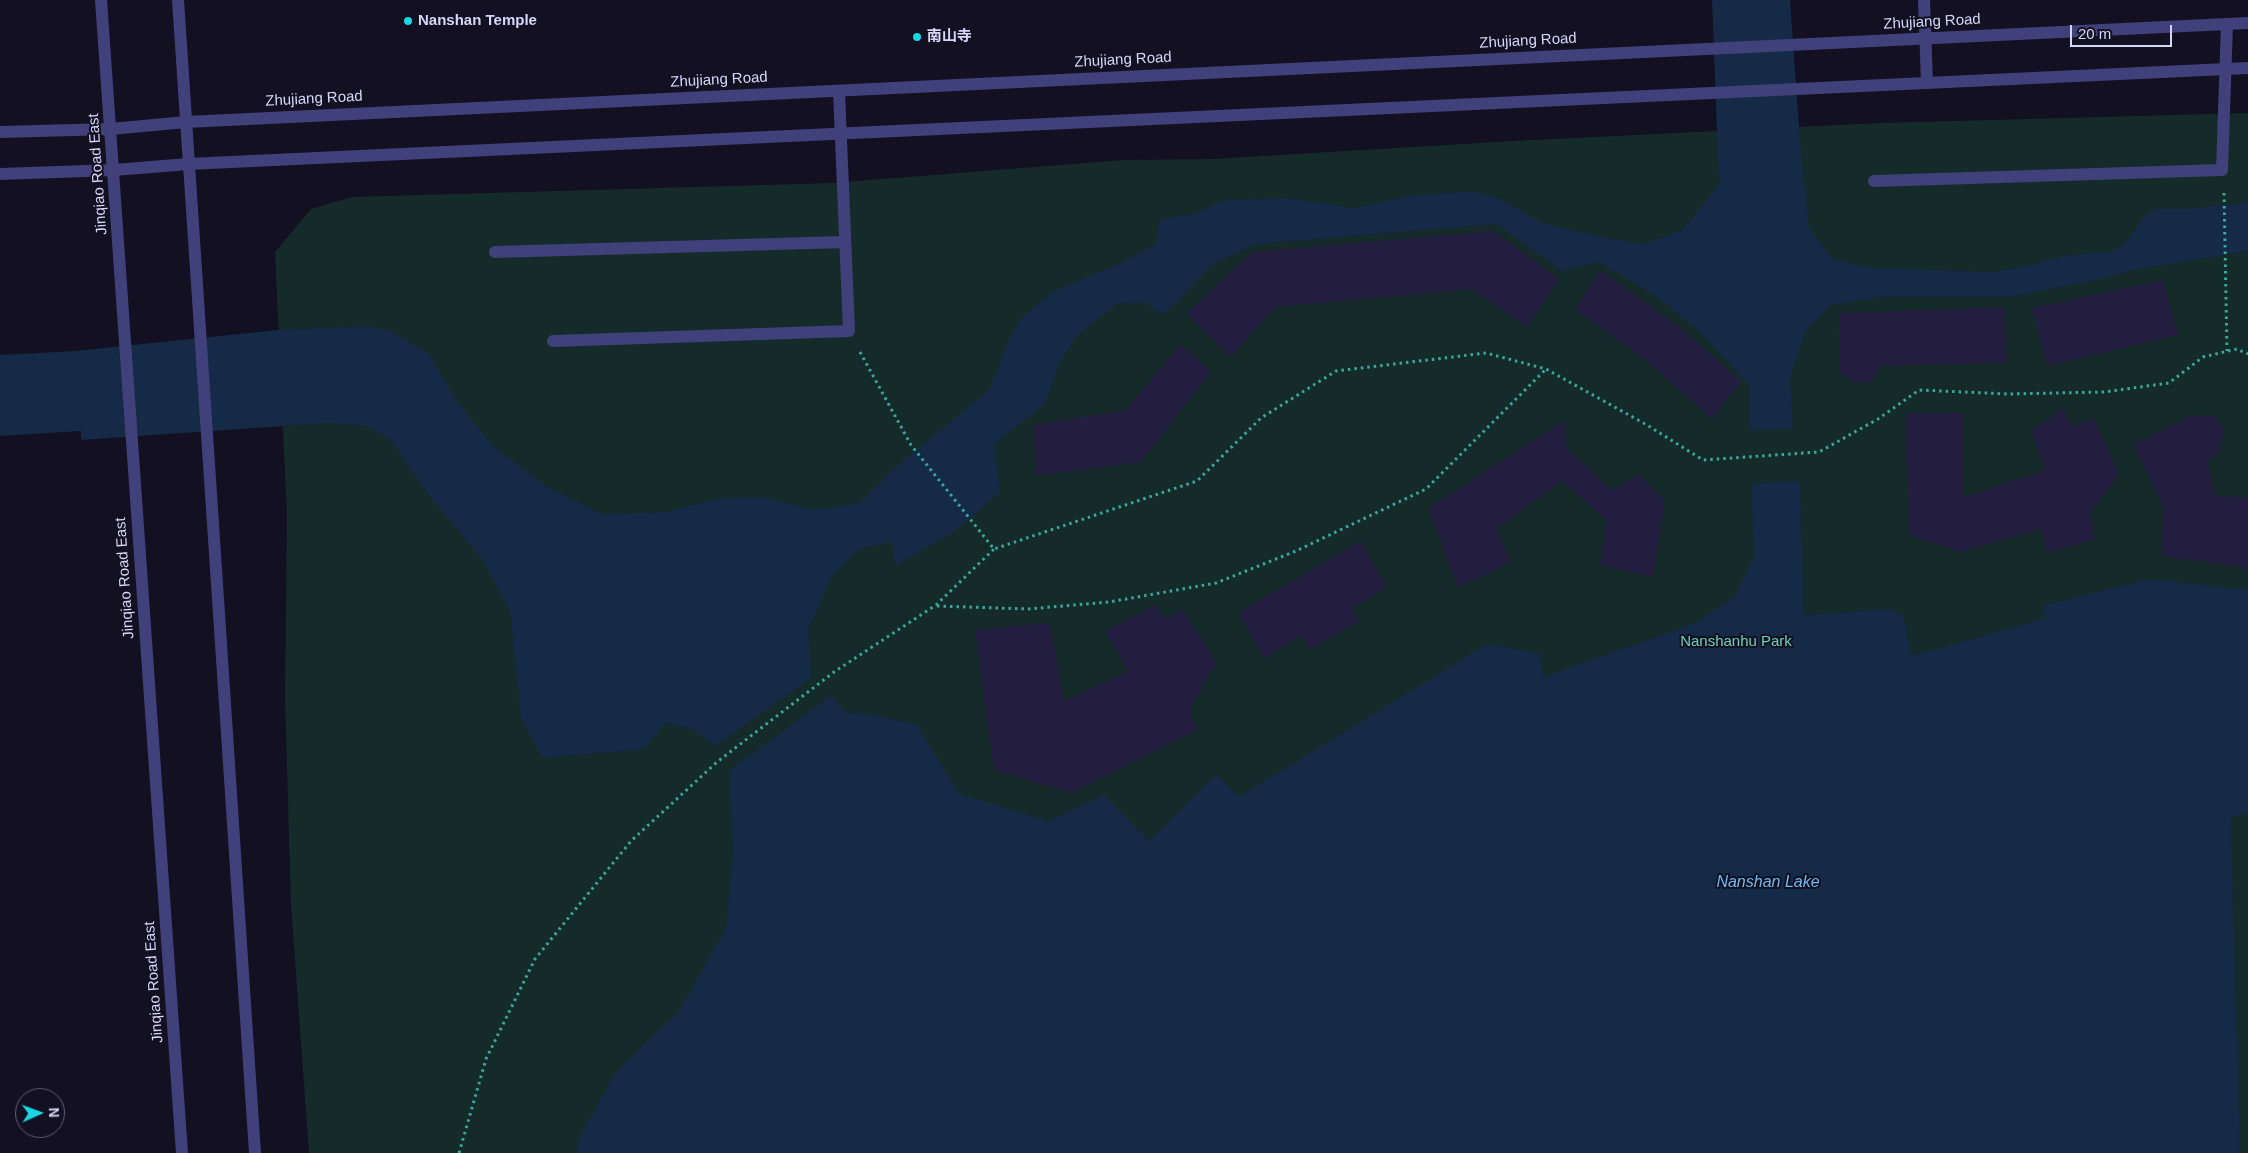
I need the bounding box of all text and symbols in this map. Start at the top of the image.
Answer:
street label: Zhujiang Road [1883,10,1981,34]
place label: Nanshan Temple [418,12,537,30]
marker: Nanshan Temple [402,15,414,27]
scale bar [2073,15,2176,47]
text: 20 m [2078,25,2111,42]
place label: 南山寺 [927,28,972,46]
street label: Zhujiang Road [1479,29,1577,53]
marker: 南山寺 [911,31,923,43]
street label: Zhujiang Road [1074,48,1172,72]
street label: Zhujiang Road [670,68,768,92]
street label: Zhujiang Road [265,87,363,111]
street label: Jinqiao Road East [85,113,111,235]
street label: Jinqiao Road East [112,517,138,639]
park label: Nanshanhu Park [1680,633,1792,651]
water label: Nanshan Lake [1716,873,1820,893]
street label: Jinqiao Road East [141,921,167,1043]
north arrow [15,1088,65,1138]
text: N [46,1107,62,1118]

